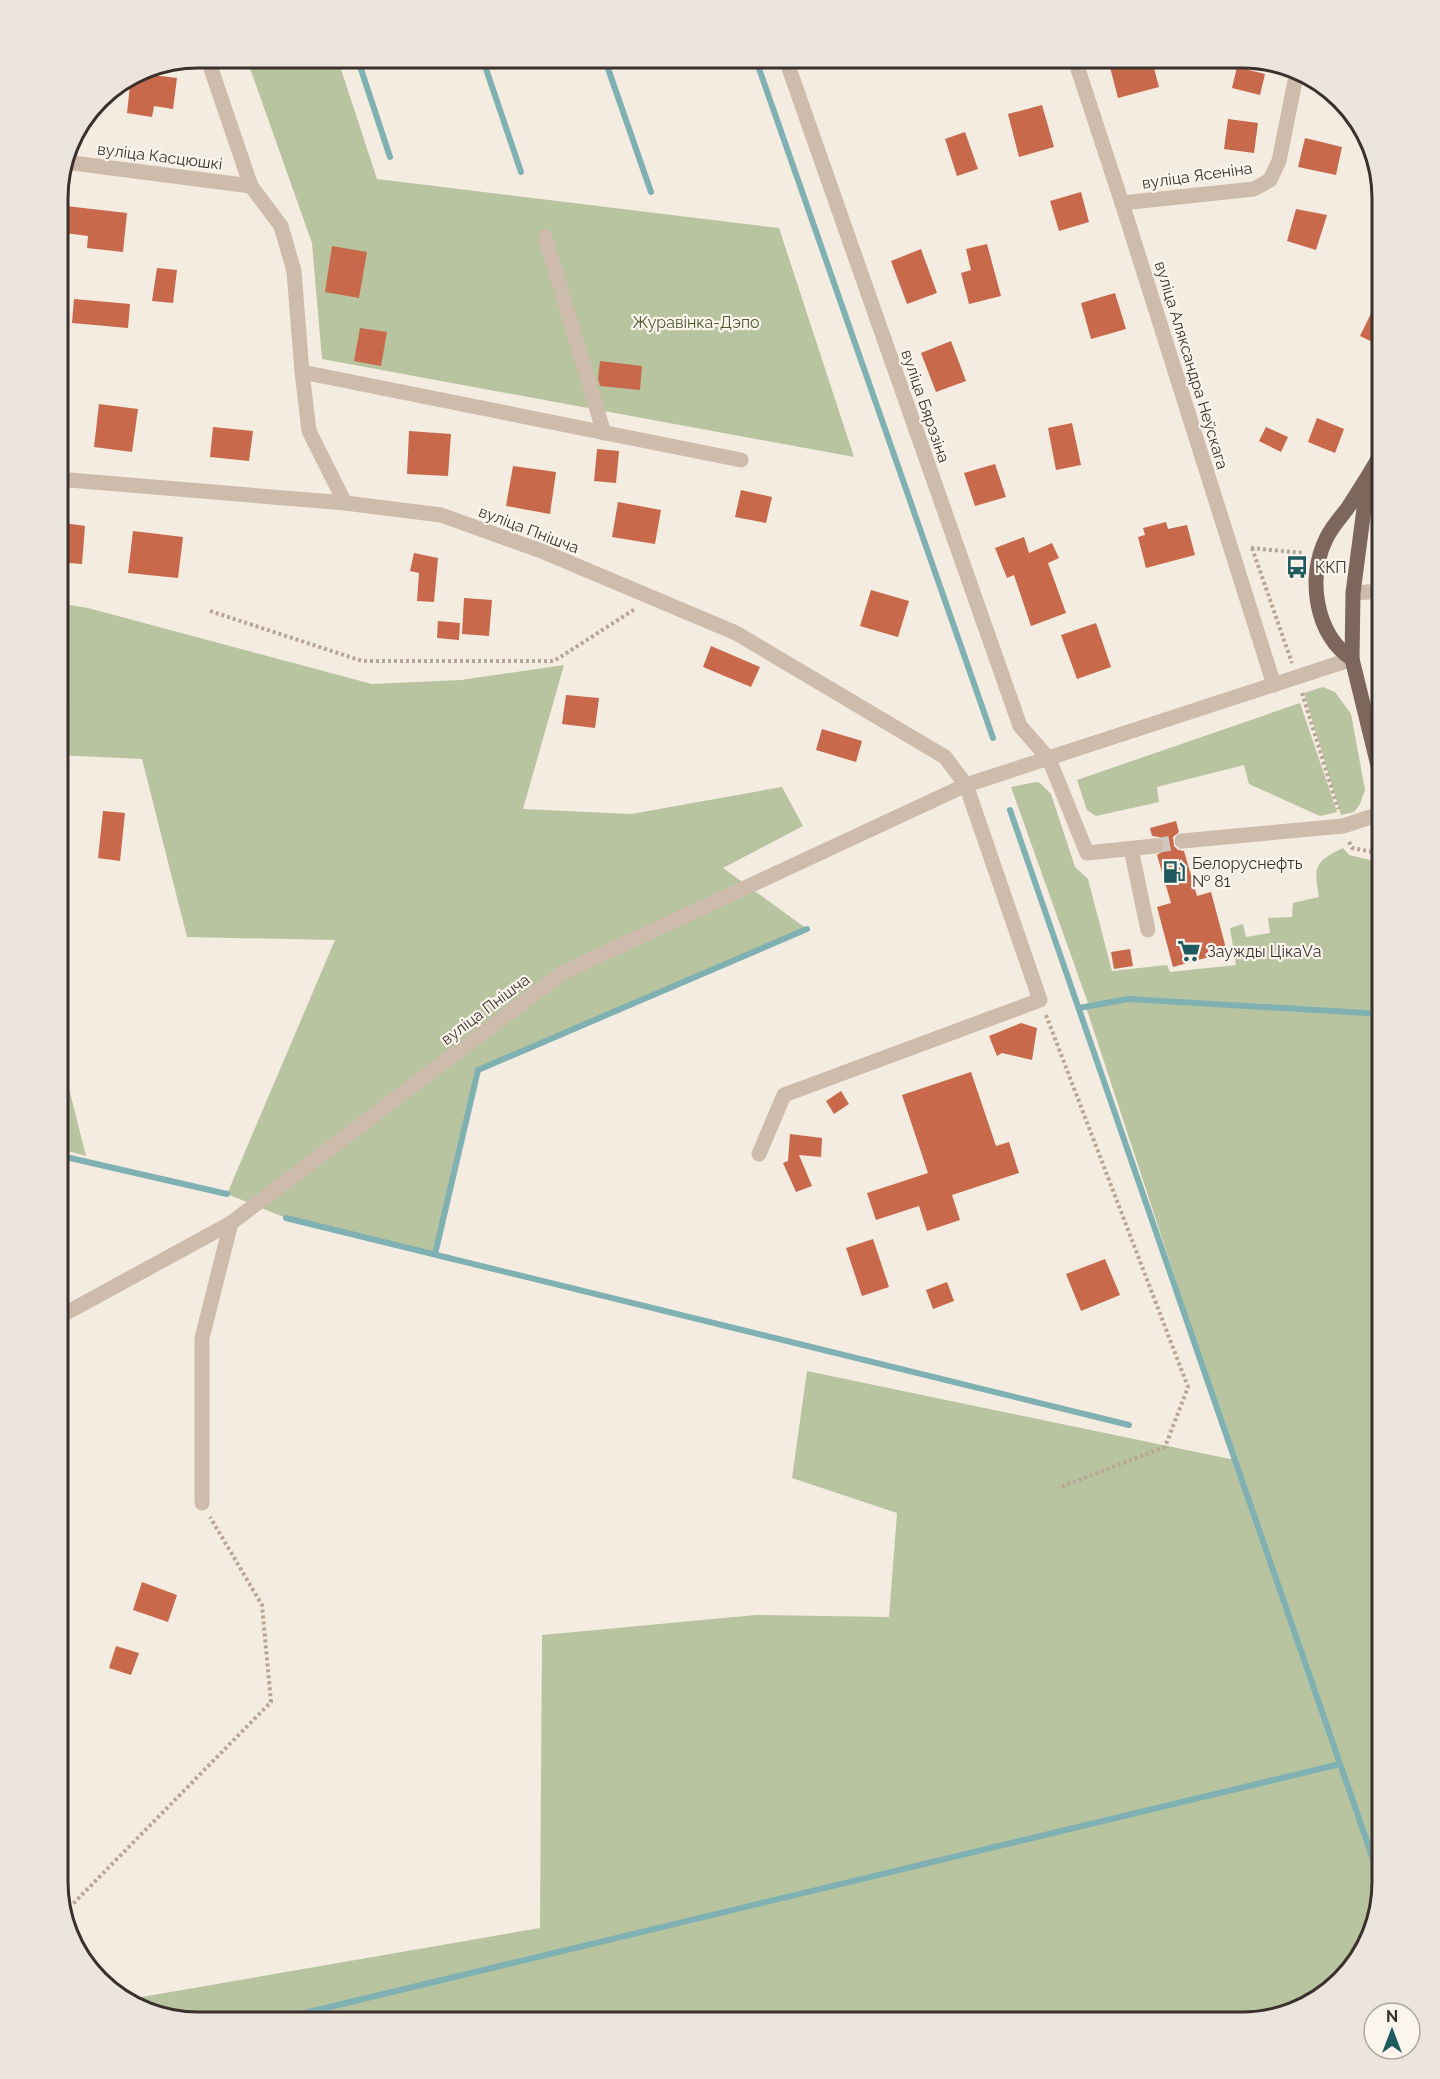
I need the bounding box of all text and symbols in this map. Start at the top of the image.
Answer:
street label: вуліца Касцюшкі [96,139,224,174]
street label: вуліца Ясеніна [1141,158,1253,193]
street label: вуліца Аляксандра Неўскага [1151,259,1232,471]
park label: Журавінка-Дэпо [632,313,760,332]
street label: вуліца Бярэзіна [897,347,954,465]
street label: вуліца Пнішча [476,502,582,557]
bus stop icon: ККП [1284,554,1310,580]
place label: ККП [1315,558,1347,577]
place label: Белоруснефть № 81 [1192,854,1303,891]
fuel station icon: Белоруснефть № 81 [1161,859,1187,885]
supermarket icon: Заужды ЦікаVа [1176,938,1202,964]
place label: Заужды ЦікаVа [1207,942,1322,961]
street label: вуліца Пнішча [437,970,533,1049]
north arrow [1362,2001,1422,2061]
text: N [1386,2007,1398,2026]

